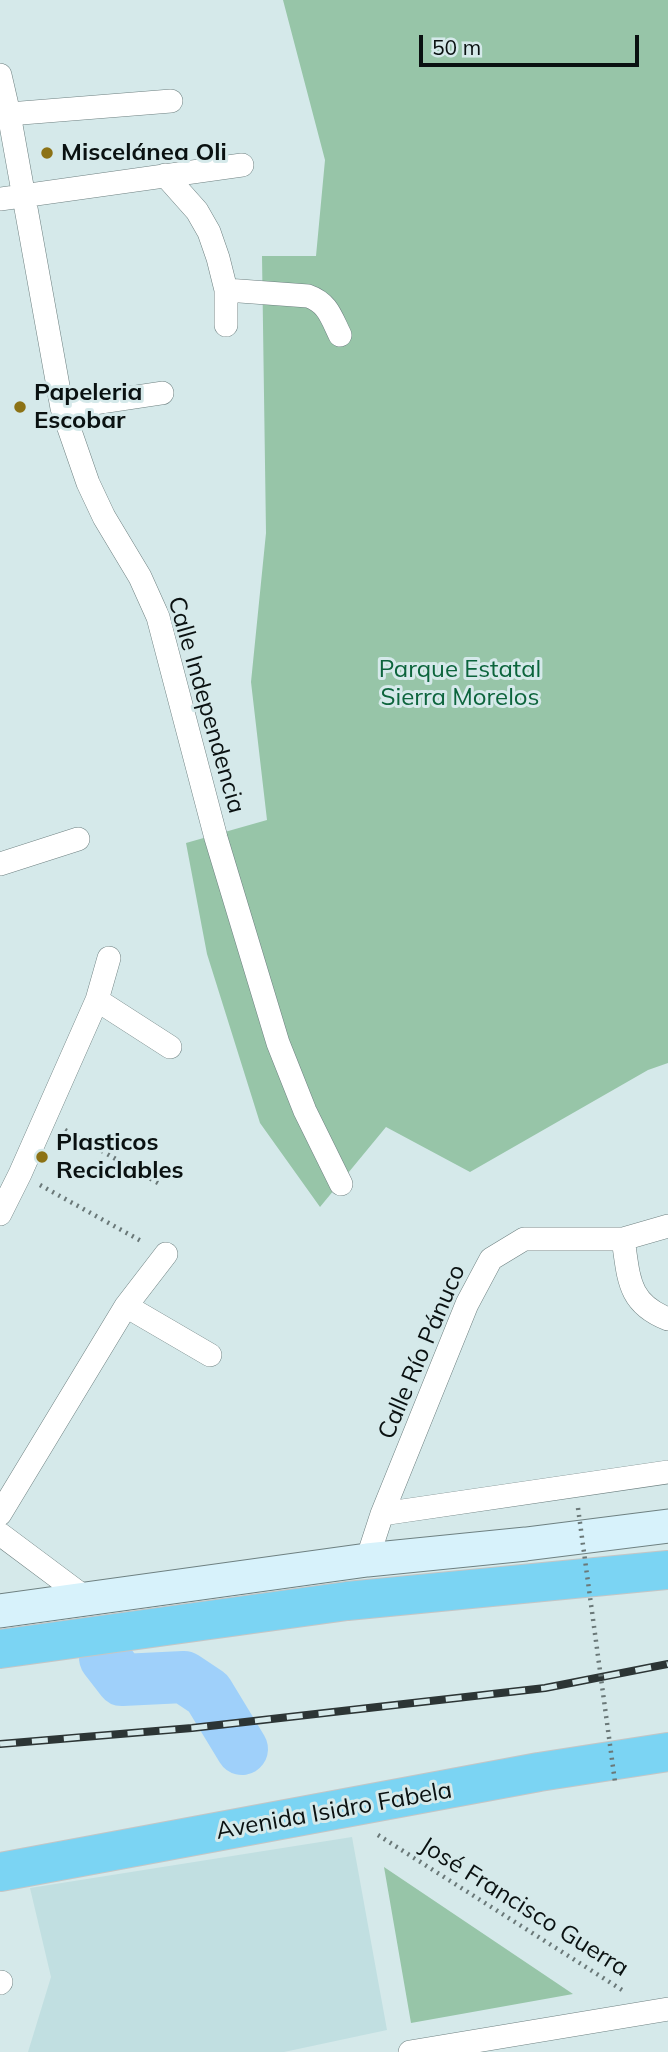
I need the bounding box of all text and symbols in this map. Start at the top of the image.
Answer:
scale bar [423,21,644,65]
text: 50 m [432,34,481,60]
place label: Miscelánea Oli [61,139,227,167]
marker: Miscelánea Oli [39,145,55,161]
place label: Papeleria Escobar [34,379,142,435]
marker: Papeleria Escobar [12,399,28,415]
street label: Calle Independencia [161,593,251,817]
park label: Parque Estatal Sierra Morelos [379,656,541,712]
place label: Plasticos Reciclables [56,1129,184,1185]
marker: Plasticos Reciclables [34,1149,50,1165]
street label: Calle Río Pánuco [372,1260,472,1444]
street label: Avenida Isidro Fabela [214,1776,454,1846]
street label: José Francisco Guerra [414,1831,634,1983]

